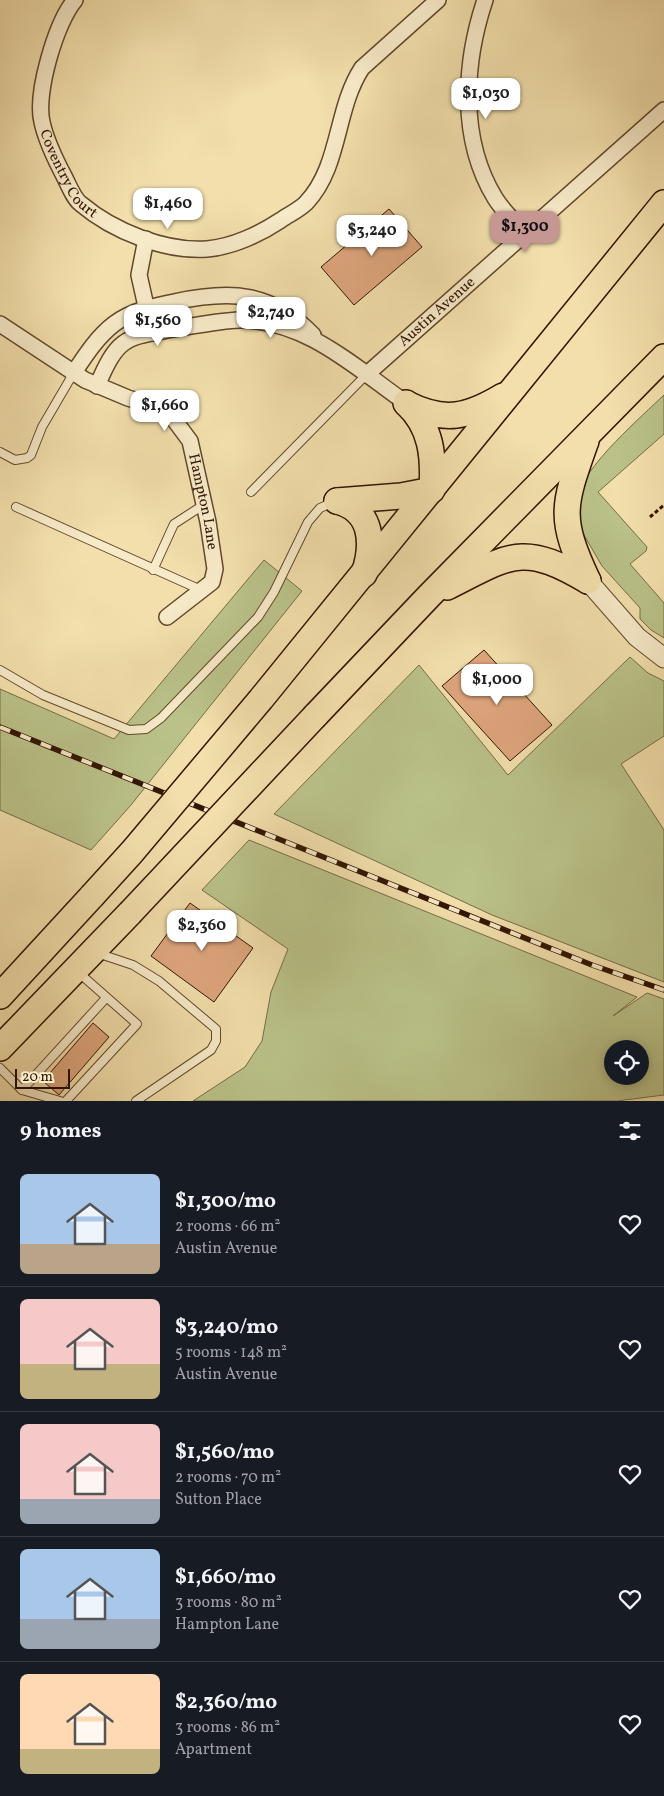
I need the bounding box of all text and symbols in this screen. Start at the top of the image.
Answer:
pin: $1,030 [445,78,527,120]
text: $1,030 [462,83,510,105]
street label: Coventry Court [34,127,102,224]
pin: $1,460 [127,188,209,230]
text: $1,460 [144,193,192,215]
pin: $1,300 [484,210,566,253]
pin: $3,240 [331,214,413,257]
text: $1,300 [501,216,549,238]
text: $3,240 [347,220,397,242]
street label: Austin Avenue [394,272,480,352]
pin: $2,740 [230,296,312,339]
text: $2,740 [248,302,295,324]
pin: $1,560 [117,304,199,347]
text: $1,560 [135,310,181,332]
pin: $1,660 [124,390,206,432]
text: $1,660 [141,395,189,417]
street label: Hampton Lane [183,452,223,551]
pin: $1,000 [456,664,538,706]
text: $1,000 [472,669,522,691]
pin: $2,360 [161,910,243,952]
text: $2,360 [178,915,226,937]
map controls [604,1040,649,1085]
button: locate [604,1040,649,1085]
scale bar [15,1066,70,1089]
text: 20 m [22,1068,53,1087]
text: 9 homes [20,1117,101,1146]
icon: filters [616,1117,644,1145]
text: $1,300/mo [175,1187,276,1216]
icon: home [60,1194,120,1254]
icon: heart [616,1210,644,1238]
text: 2 rooms · 66 m² [175,1216,281,1238]
text: Austin Avenue [175,1238,277,1260]
text: $3,240/mo [175,1313,278,1342]
icon: home [60,1319,120,1379]
icon: heart [616,1335,644,1363]
text: 5 rooms · 148 m² [175,1342,287,1364]
text: Austin Avenue [175,1364,277,1386]
text: $1,560/mo [175,1438,274,1467]
icon: home [60,1444,120,1504]
icon: heart [616,1460,644,1488]
text: 2 rooms · 70 m² [175,1467,281,1489]
text: Sutton Place [175,1489,262,1511]
text: $1,660/mo [175,1563,276,1592]
icon: home [60,1569,120,1629]
icon: heart [616,1585,644,1613]
text: 3 rooms · 80 m² [175,1592,282,1614]
text: Hampton Lane [175,1614,279,1636]
text: $2,360/mo [175,1688,277,1717]
icon: home [60,1694,120,1754]
icon: heart [616,1710,644,1738]
text: 3 rooms · 86 m² [175,1717,280,1739]
text: Apartment [175,1739,252,1761]

